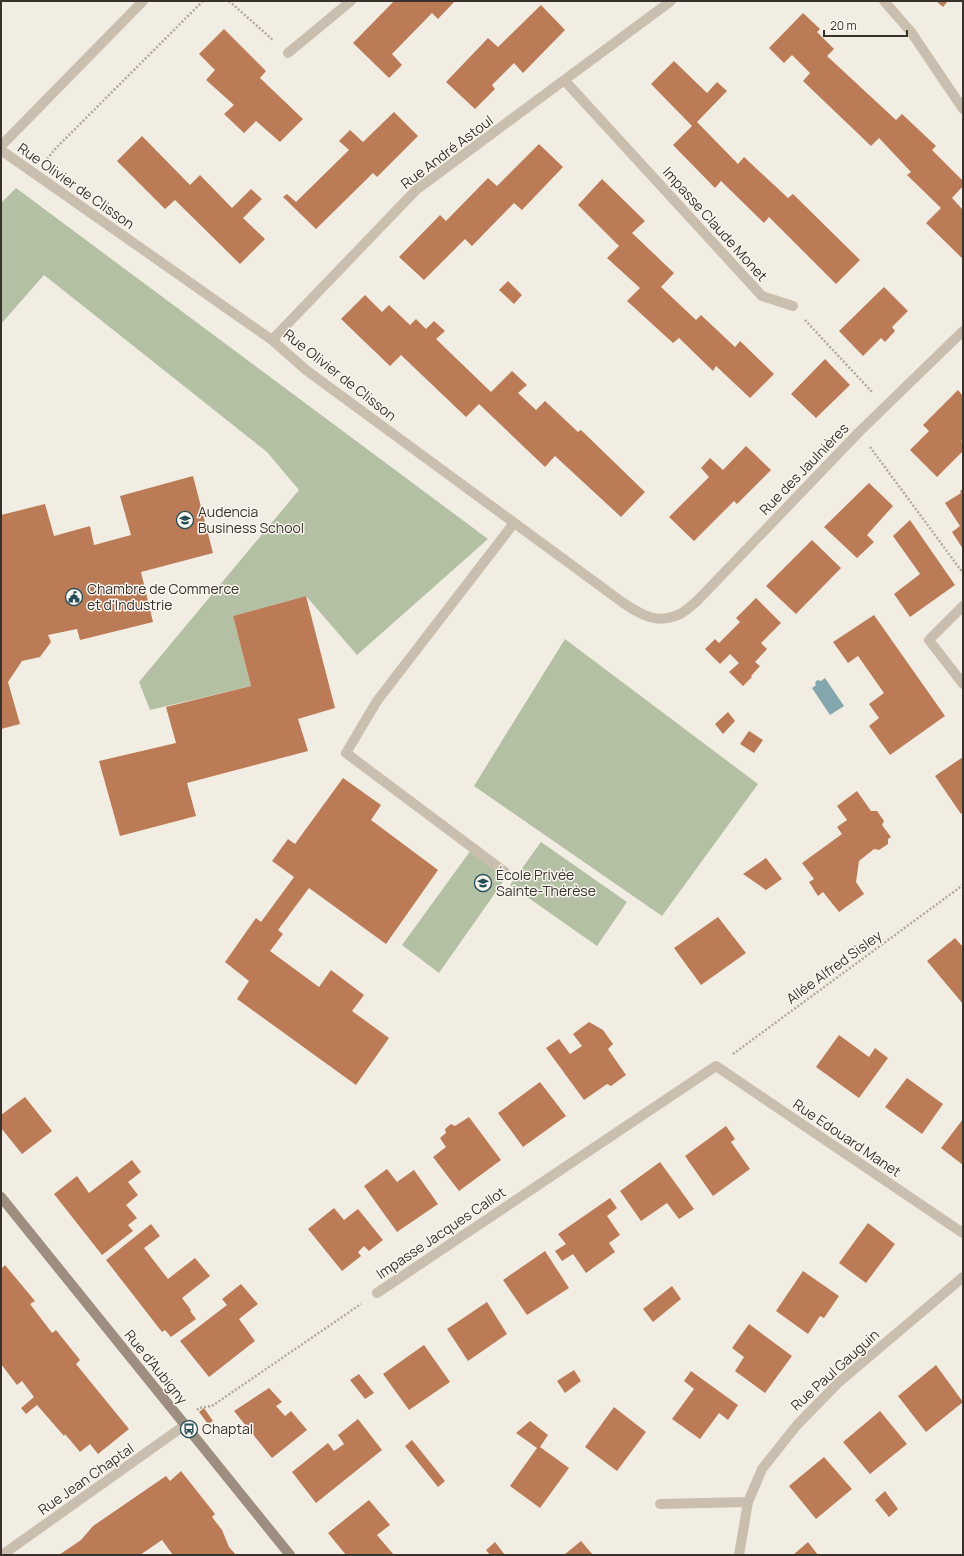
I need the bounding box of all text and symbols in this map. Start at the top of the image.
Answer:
scale bar [824,12,907,38]
text: 20 m [830,17,857,34]
street label: Rue André Astoul [397,111,497,193]
street label: Rue Olivier de Clisson [14,138,138,233]
street label: Impasse Claude Monet [659,162,772,285]
street label: Rue Olivier de Clisson [280,325,401,425]
street label: Rue des Jaulnières [755,419,852,519]
place label: Audencia Business School [198,502,304,537]
school or university icon: Audencia Business School [175,510,195,530]
place label: Chambre de Commerce et d'Industrie [87,579,239,614]
public building icon: Chambre de Commerce et d'Industrie [64,587,84,607]
place label: École Privée Sainte-Thérèse [496,865,596,900]
school or university icon: École Privée Sainte-Thérèse [473,873,493,893]
street label: Allée Alfred Sisley [782,925,886,1008]
street label: Rue Edouard Manet [790,1094,905,1181]
street label: Impasse Jacques Callot [372,1182,509,1283]
street label: Rue Paul Gauguin [786,1325,883,1414]
street label: Rue d'Aubigny [121,1326,193,1408]
bus stop icon: Chaptal [179,1419,199,1439]
place label: Chaptal [202,1419,253,1438]
street label: Rue Jean Chaptal [34,1439,137,1519]

